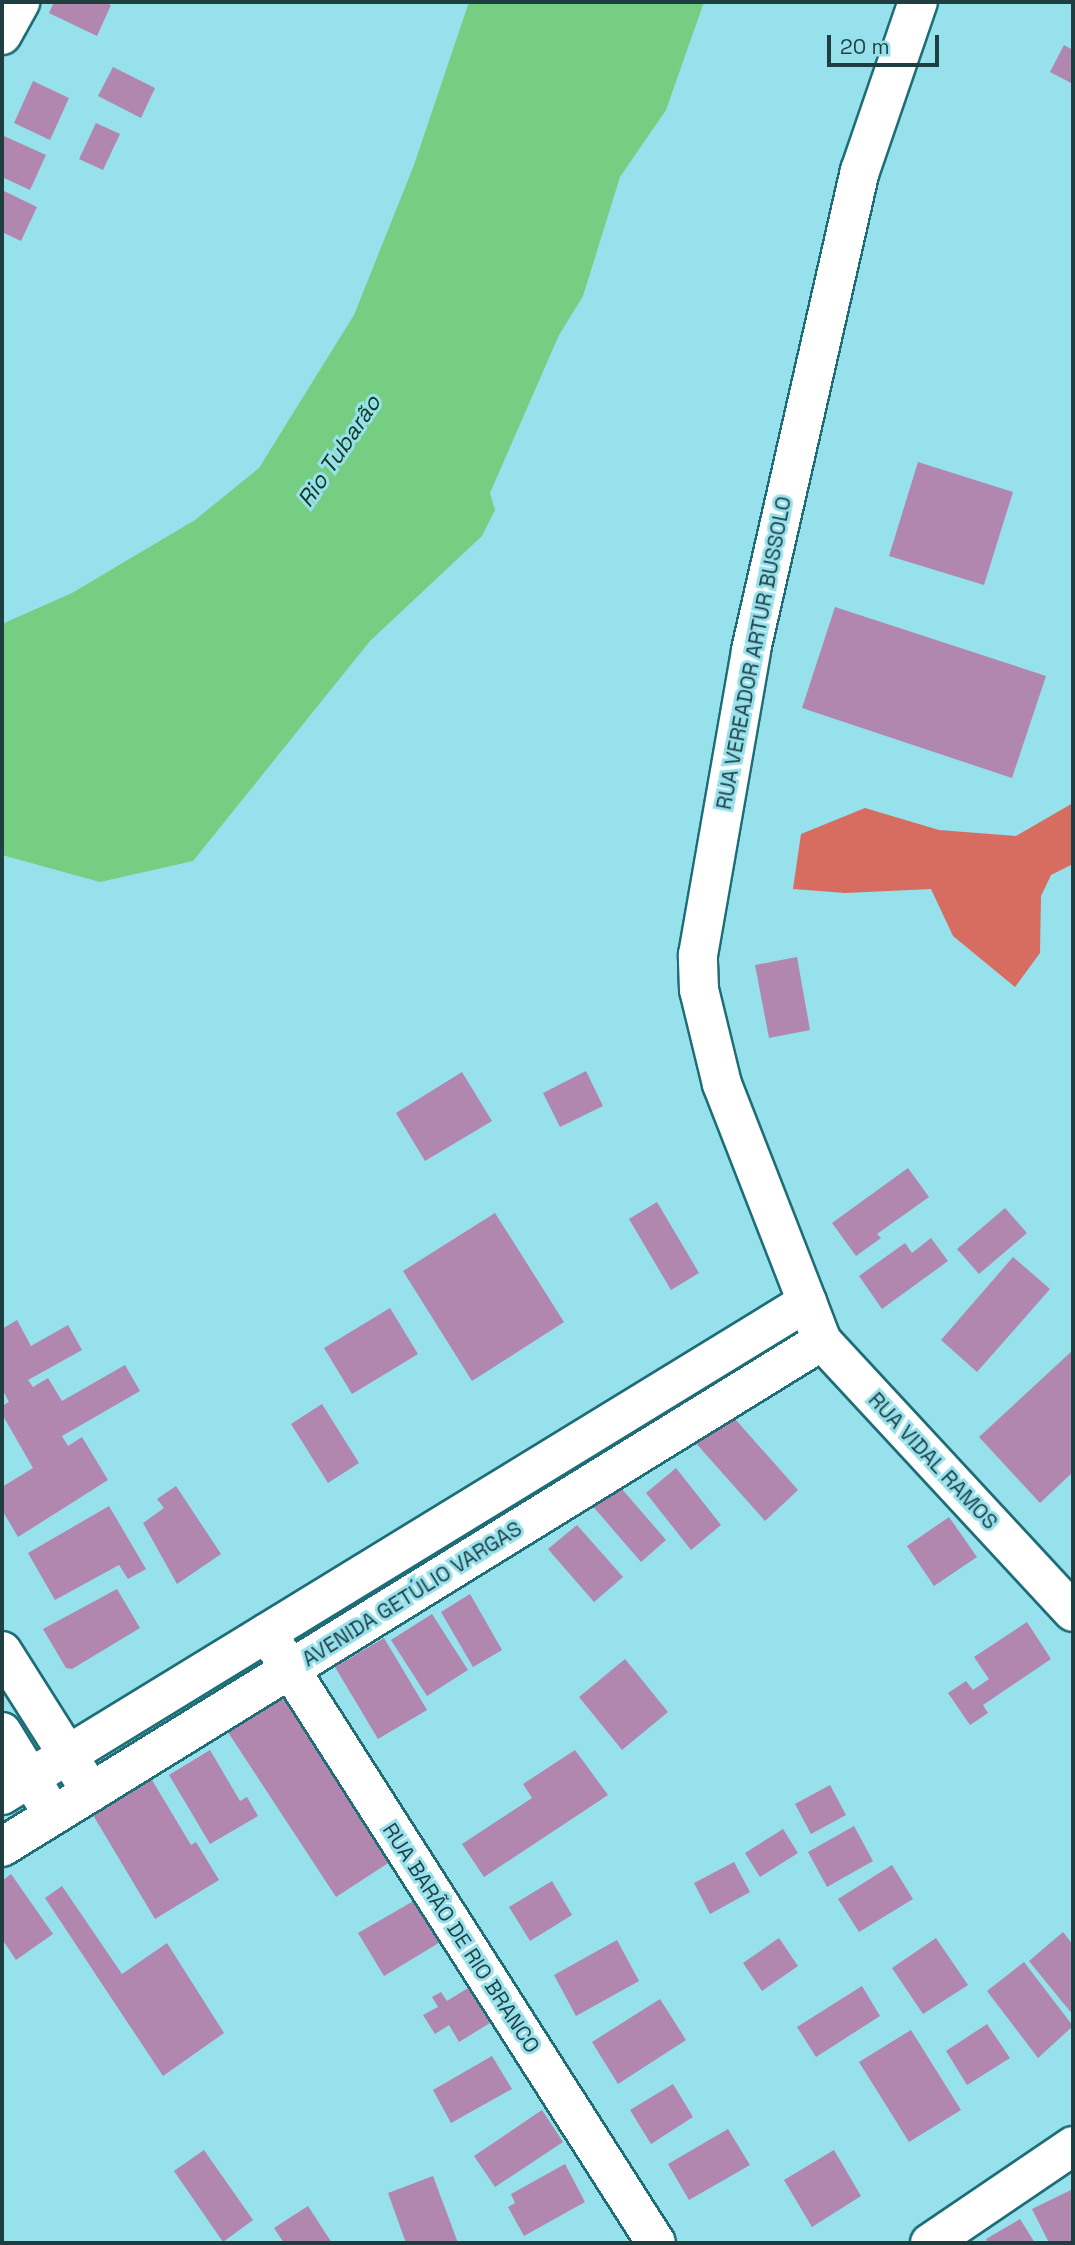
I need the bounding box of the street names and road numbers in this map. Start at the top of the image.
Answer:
street label: RUA VEREADOR ARTUR BUSSOLO [711,494,797,812]
street label: RUA VIDAL RAMOS [863,1387,1003,1535]
street label: AVENIDA GETÚLIO VARGAS [297,1516,527,1672]
street label: RUA BARÃO DE RIO BRANCO [377,1818,545,2058]

